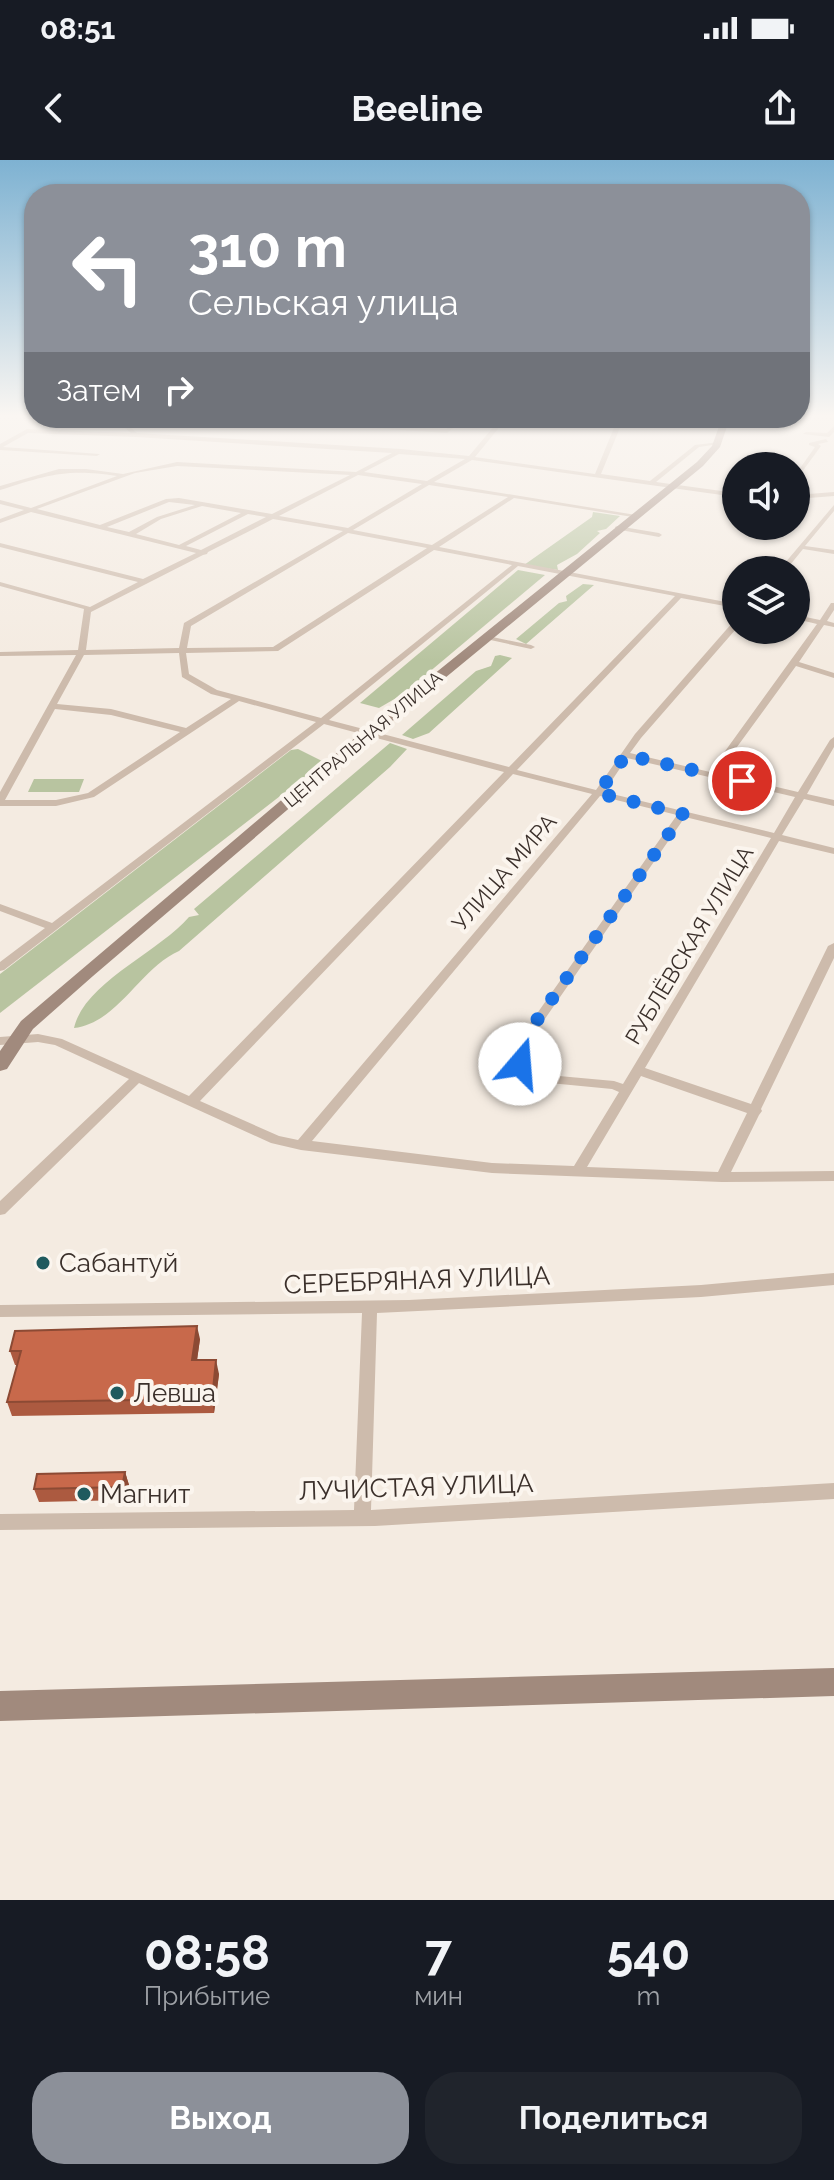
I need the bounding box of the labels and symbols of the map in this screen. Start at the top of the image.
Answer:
street label: ЦЕНТРАЛЬНАЯ УЛИЦА [280,667,446,811]
pin [708,747,776,815]
street label: УЛИЦА МИРА [446,808,562,936]
street label: РУБЛЁВСКАЯ УЛИЦА [620,841,759,1049]
position arrow [478,1022,562,1106]
place label: Сабантуй [59,1248,178,1278]
marker: Сабантуй [34,1254,52,1272]
street label: СЕРЕБРЯНАЯ УЛИЦА [283,1260,551,1300]
place label: Левша [133,1378,216,1408]
marker: Левша [108,1384,126,1402]
street label: ЛУЧИСТАЯ УЛИЦА [298,1468,535,1506]
place label: Магнит [100,1479,190,1509]
marker: Магнит [75,1485,93,1503]

